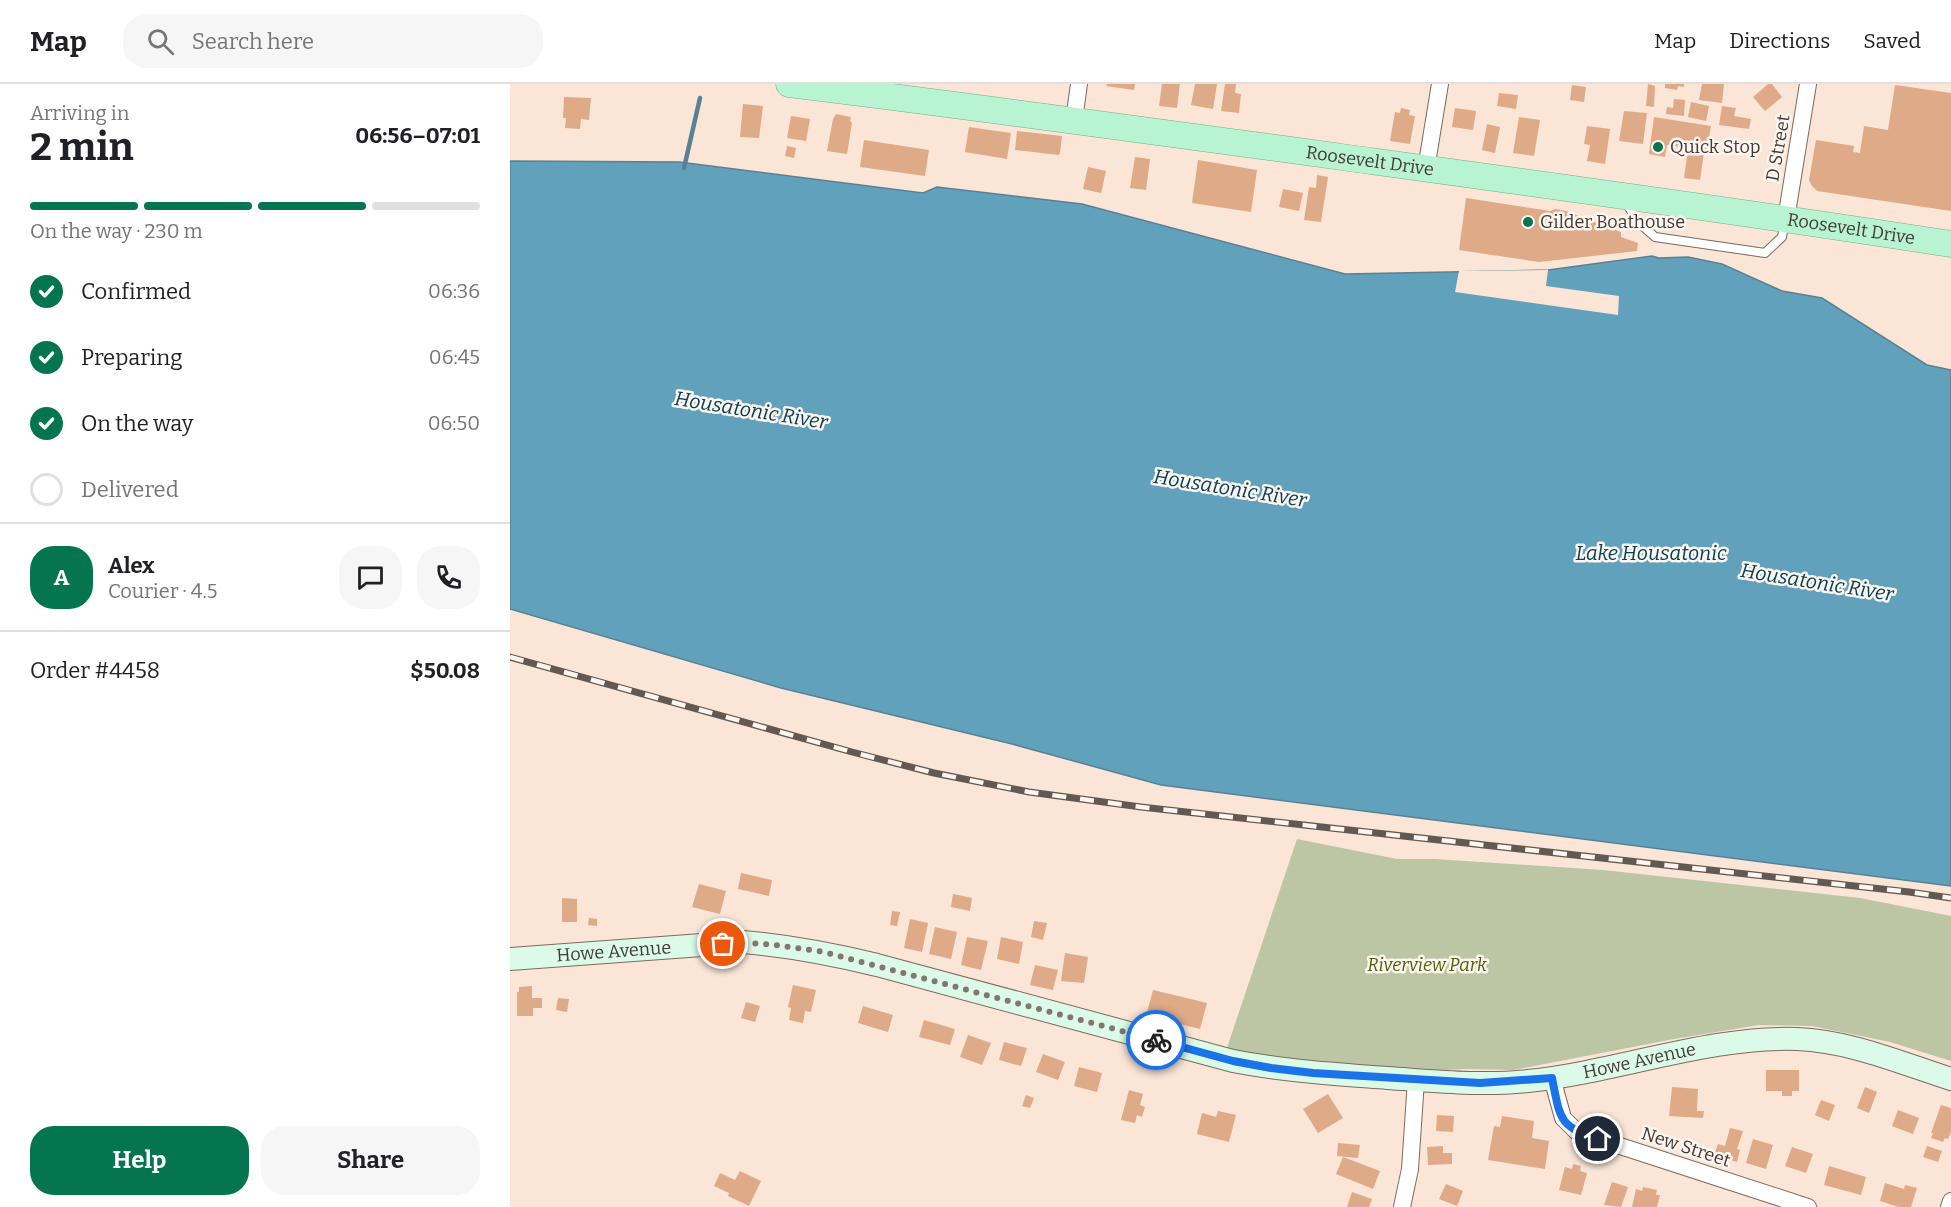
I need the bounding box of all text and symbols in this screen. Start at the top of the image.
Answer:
search box [123,14,543,68]
text: Map [30,25,87,58]
icon: search [144,25,177,58]
text: Search here [192,28,314,55]
text: Map [1654,28,1696,54]
text: Directions [1729,28,1830,54]
text: Saved [1863,28,1921,54]
text: Arriving in [30,101,129,125]
street label: D Street [1761,112,1795,183]
text: 06:56–07:01 [355,122,480,149]
text: 2 min [30,124,134,170]
place label: Quick Stop [1670,136,1761,158]
marker: Quick Stop [1651,140,1665,154]
street label: Roosevelt Drive [1304,141,1435,181]
street label: Roosevelt Drive [1786,208,1917,249]
place label: Gilder Boathouse [1540,211,1685,233]
marker: Gilder Boathouse [1521,215,1535,229]
text: On the way · 230 m [30,219,203,243]
icon: check [30,275,63,308]
text: Confirmed [81,278,191,305]
text: 06:36 [428,279,480,303]
icon: check [30,341,63,374]
text: Preparing [81,344,183,371]
text: 06:45 [429,345,480,369]
water label: Housatonic River [673,386,830,434]
icon: check [30,407,63,440]
text: On the way [81,410,193,437]
text: 06:50 [428,411,480,435]
water label: Housatonic River [1152,464,1309,512]
text: Delivered [81,476,179,503]
water label: Lake Housatonic [1575,541,1727,565]
button: chat [339,546,402,609]
button: phone [417,546,480,609]
text: Alex [108,552,154,579]
water label: Housatonic River [1739,558,1896,606]
text: A [54,564,69,591]
text: Courier · 4.5 [108,579,217,603]
text: Order #4458 [30,657,160,684]
text: $50.08 [410,657,480,684]
pin [697,918,748,969]
icon: bag [706,927,739,960]
street label: Howe Avenue [556,936,672,967]
park label: Riverview Park [1367,954,1487,976]
courier [1126,1010,1186,1070]
icon: bike [1140,1024,1173,1057]
street label: Howe Avenue [1581,1038,1698,1083]
pin [1572,1113,1623,1164]
icon: home [1581,1122,1614,1155]
street label: New Street [1639,1122,1734,1172]
button: Help [30,1126,249,1195]
button: Share [261,1126,480,1195]

